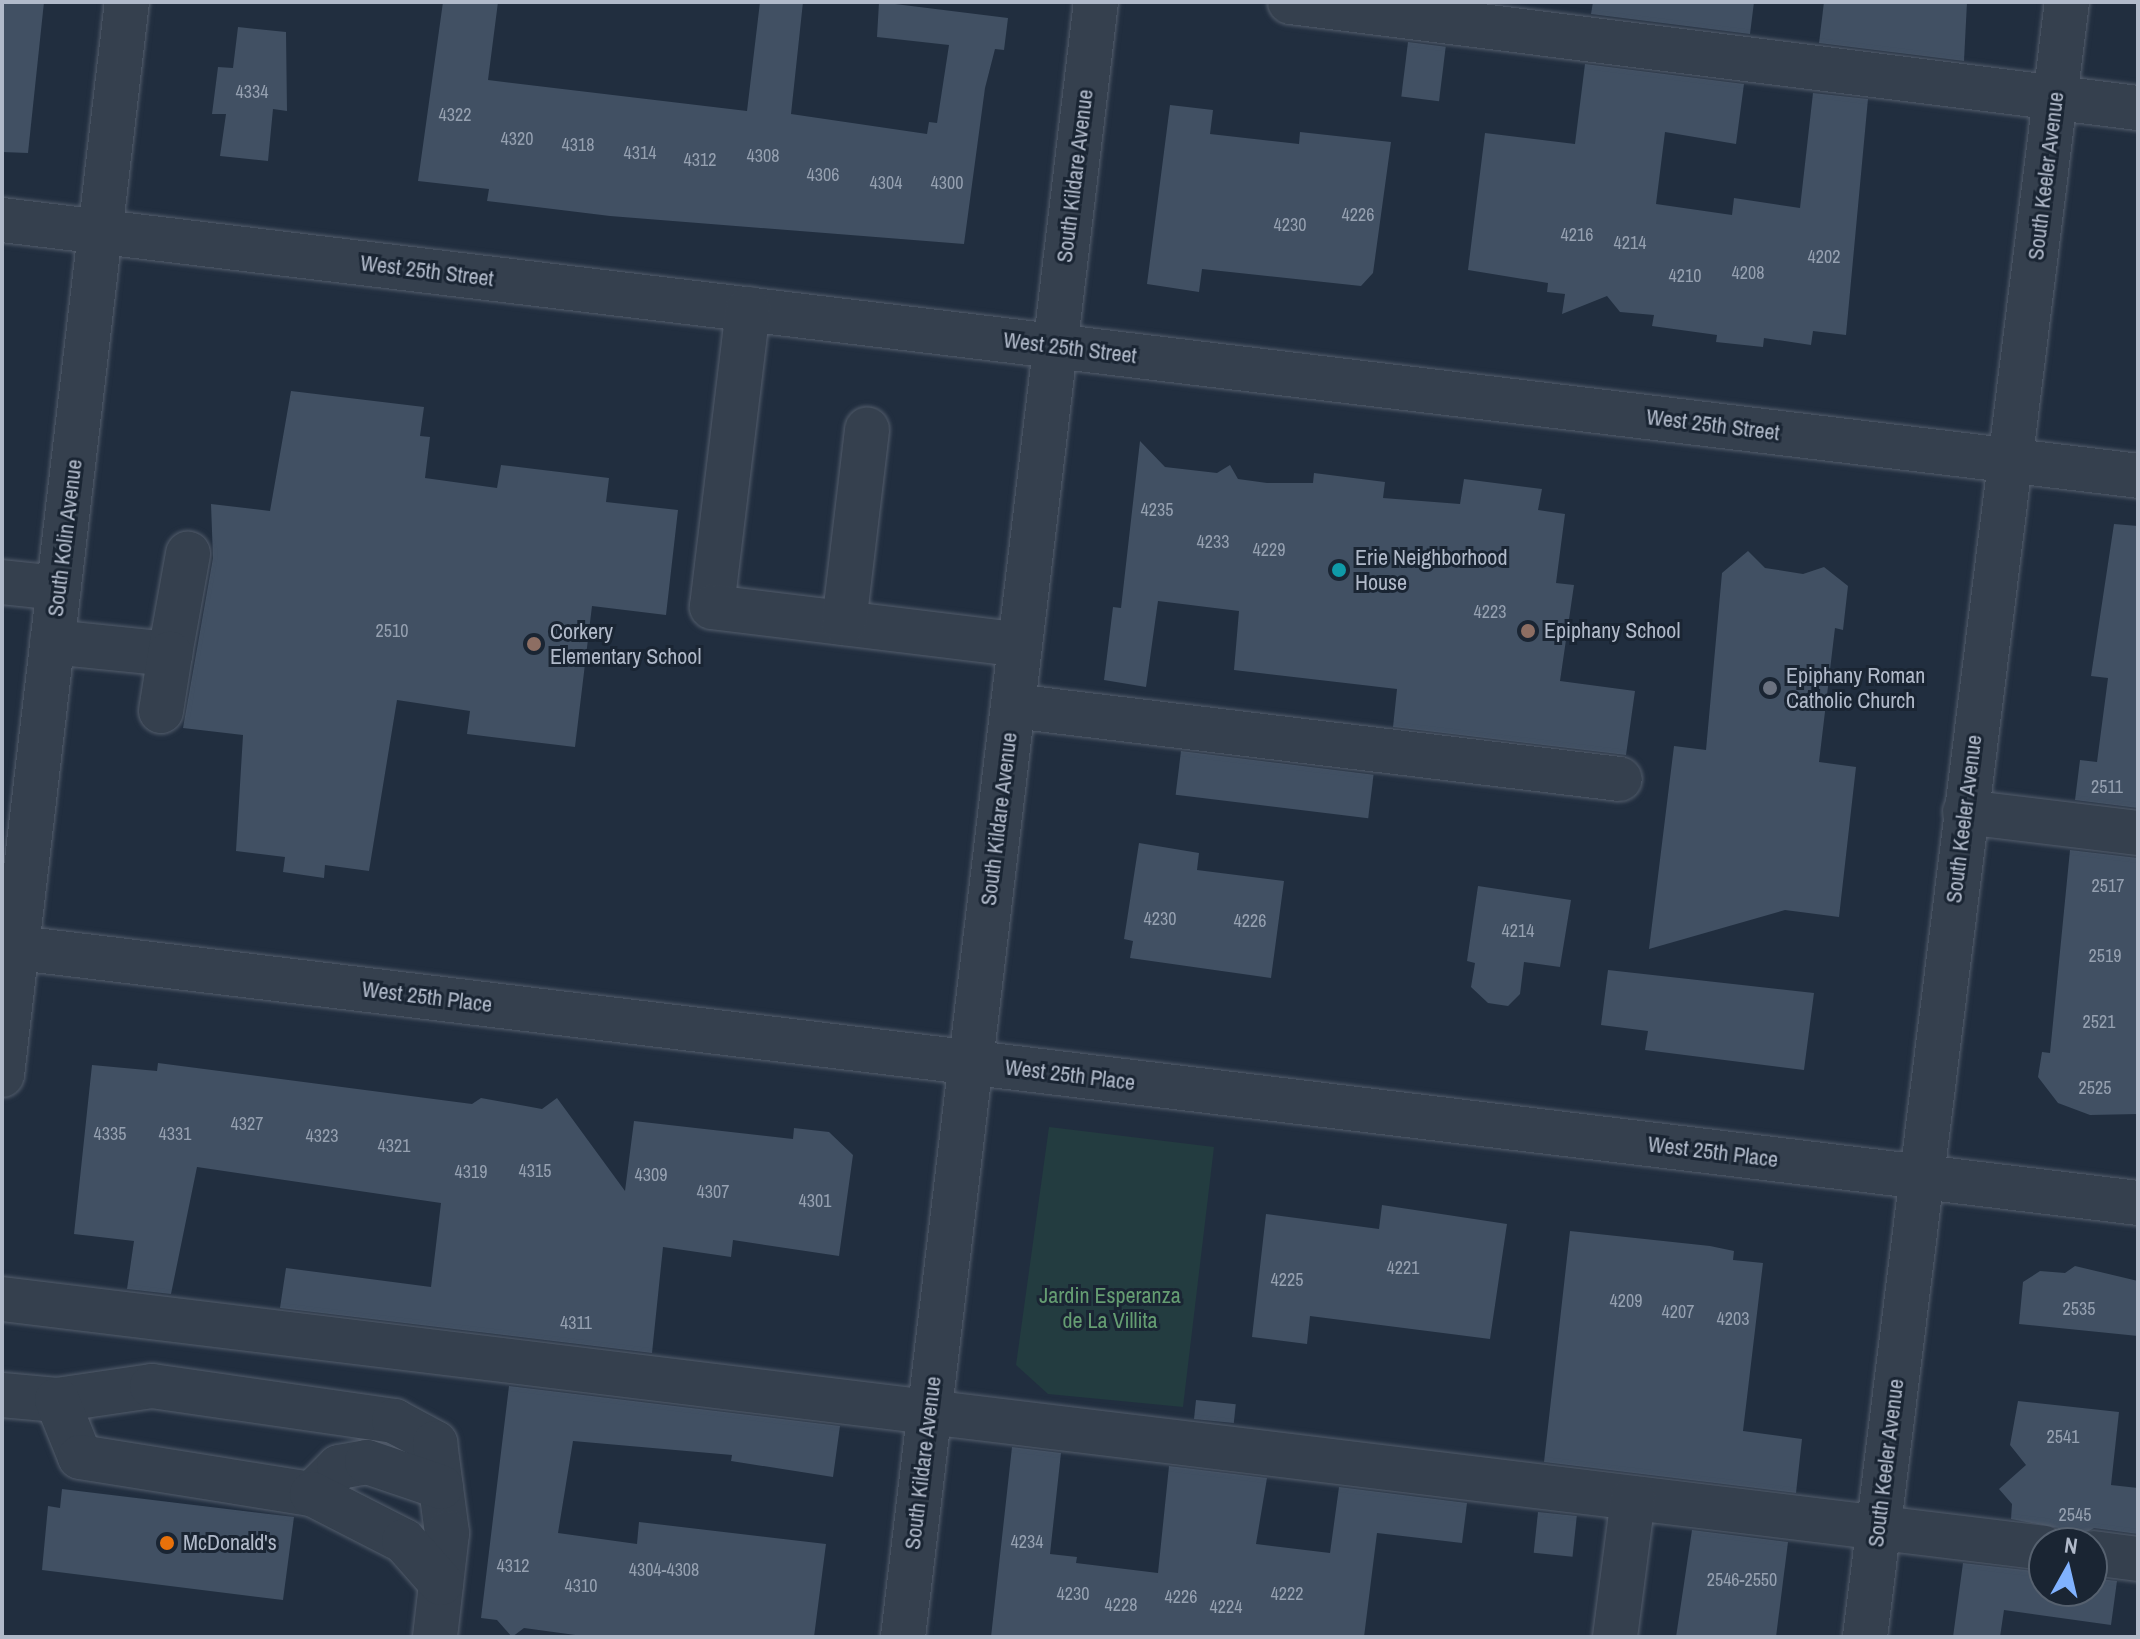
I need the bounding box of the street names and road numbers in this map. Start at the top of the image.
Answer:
street label: South Kildare Avenue [1051,87,1099,265]
street label: South Keeler Avenue [2023,90,2069,262]
street label: West 25th Street [359,250,495,292]
street label: West 25th Street [1002,327,1138,369]
street label: West 25th Street [1645,404,1781,446]
street label: South Kolin Avenue [42,457,88,619]
street label: South Kildare Avenue [975,730,1023,908]
street label: South Keeler Avenue [1941,733,1987,905]
street label: West 25th Place [360,976,494,1018]
street label: West 25th Place [1003,1054,1137,1096]
street label: West 25th Place [1646,1131,1780,1173]
street label: South Kildare Avenue [899,1374,947,1552]
street label: South Keeler Avenue [1863,1377,1909,1549]

